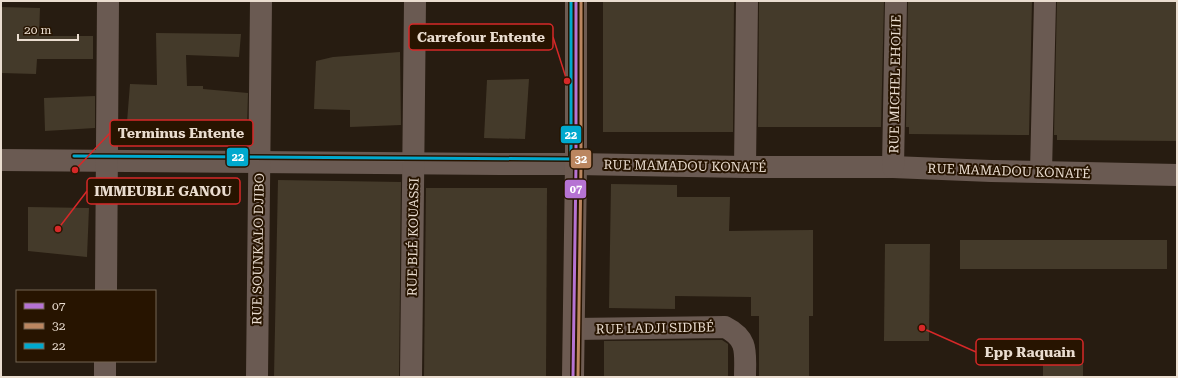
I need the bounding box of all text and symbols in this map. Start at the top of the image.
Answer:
street label: RUE MICHEL EHOLIE [886,15,904,153]
scale bar [18,16,78,42]
text: 20 m [24,23,51,37]
callout: Carrefour Entente [409,24,553,50]
text: Carrefour Entente [417,29,545,45]
callout: Terminus Entente [110,120,253,146]
text: Terminus Entente [118,125,244,141]
line badge: 22 [560,125,582,144]
text: 22 [565,129,577,142]
line badge: 22 [226,147,249,167]
line badge: 32 [570,149,592,169]
text: 22 [232,151,244,164]
text: 32 [575,153,587,166]
street label: RUE MAMADOU KONATÉ [603,156,767,175]
street label: RUE MAMADOU KONATÉ [927,160,1091,181]
street label: RUE SOUNKALO DJIBO [249,173,267,325]
street label: RUE BLÉ KOUASSI [403,177,422,296]
callout: IMMEUBLE GANOU [87,178,240,204]
line badge: 07 [564,179,587,199]
text: IMMEUBLE GANOU [94,183,232,199]
text: 07 [570,183,582,196]
legend [16,290,156,362]
text: 07 [52,299,66,313]
street label: RUE LADJI SIDIBÉ [596,318,714,337]
text: 32 [52,319,66,333]
text: 22 [52,339,66,353]
callout: Epp Raquain [976,339,1083,365]
text: Epp Raquain [985,344,1076,360]

